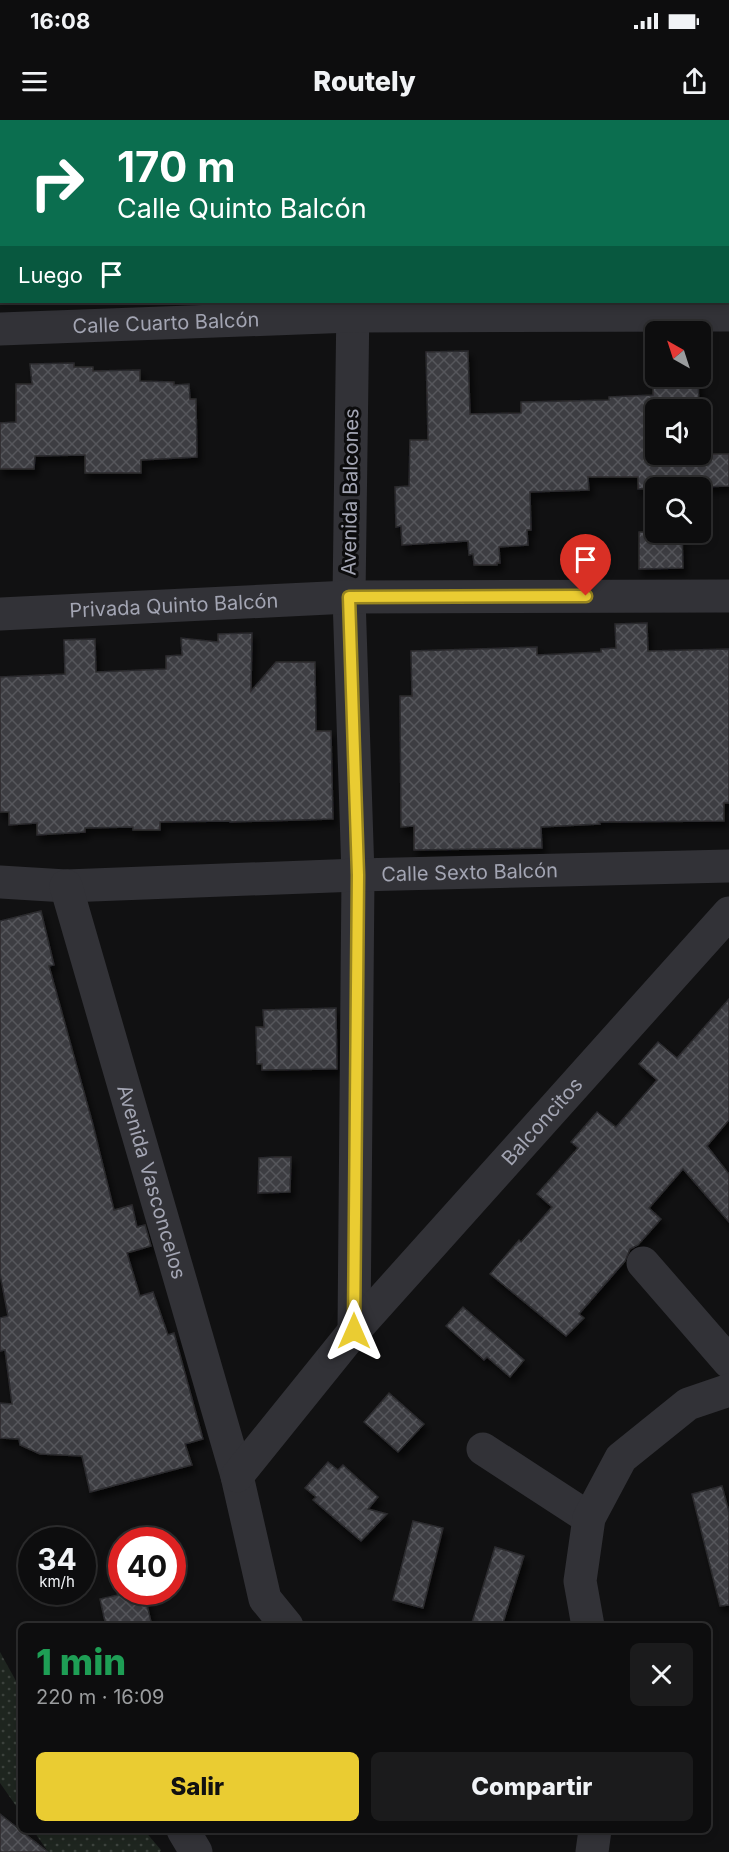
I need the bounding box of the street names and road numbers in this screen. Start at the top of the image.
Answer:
street label: Calle Cuarto Balcón [72,307,260,338]
street label: Avenida Balcones [337,408,363,576]
street label: Privada Quinto Balcón [69,588,279,623]
street label: Calle Sexto Balcón [381,858,558,886]
street label: Balconcitos [497,1073,588,1170]
street label: Avenida Vasconcelos [112,1082,191,1282]

